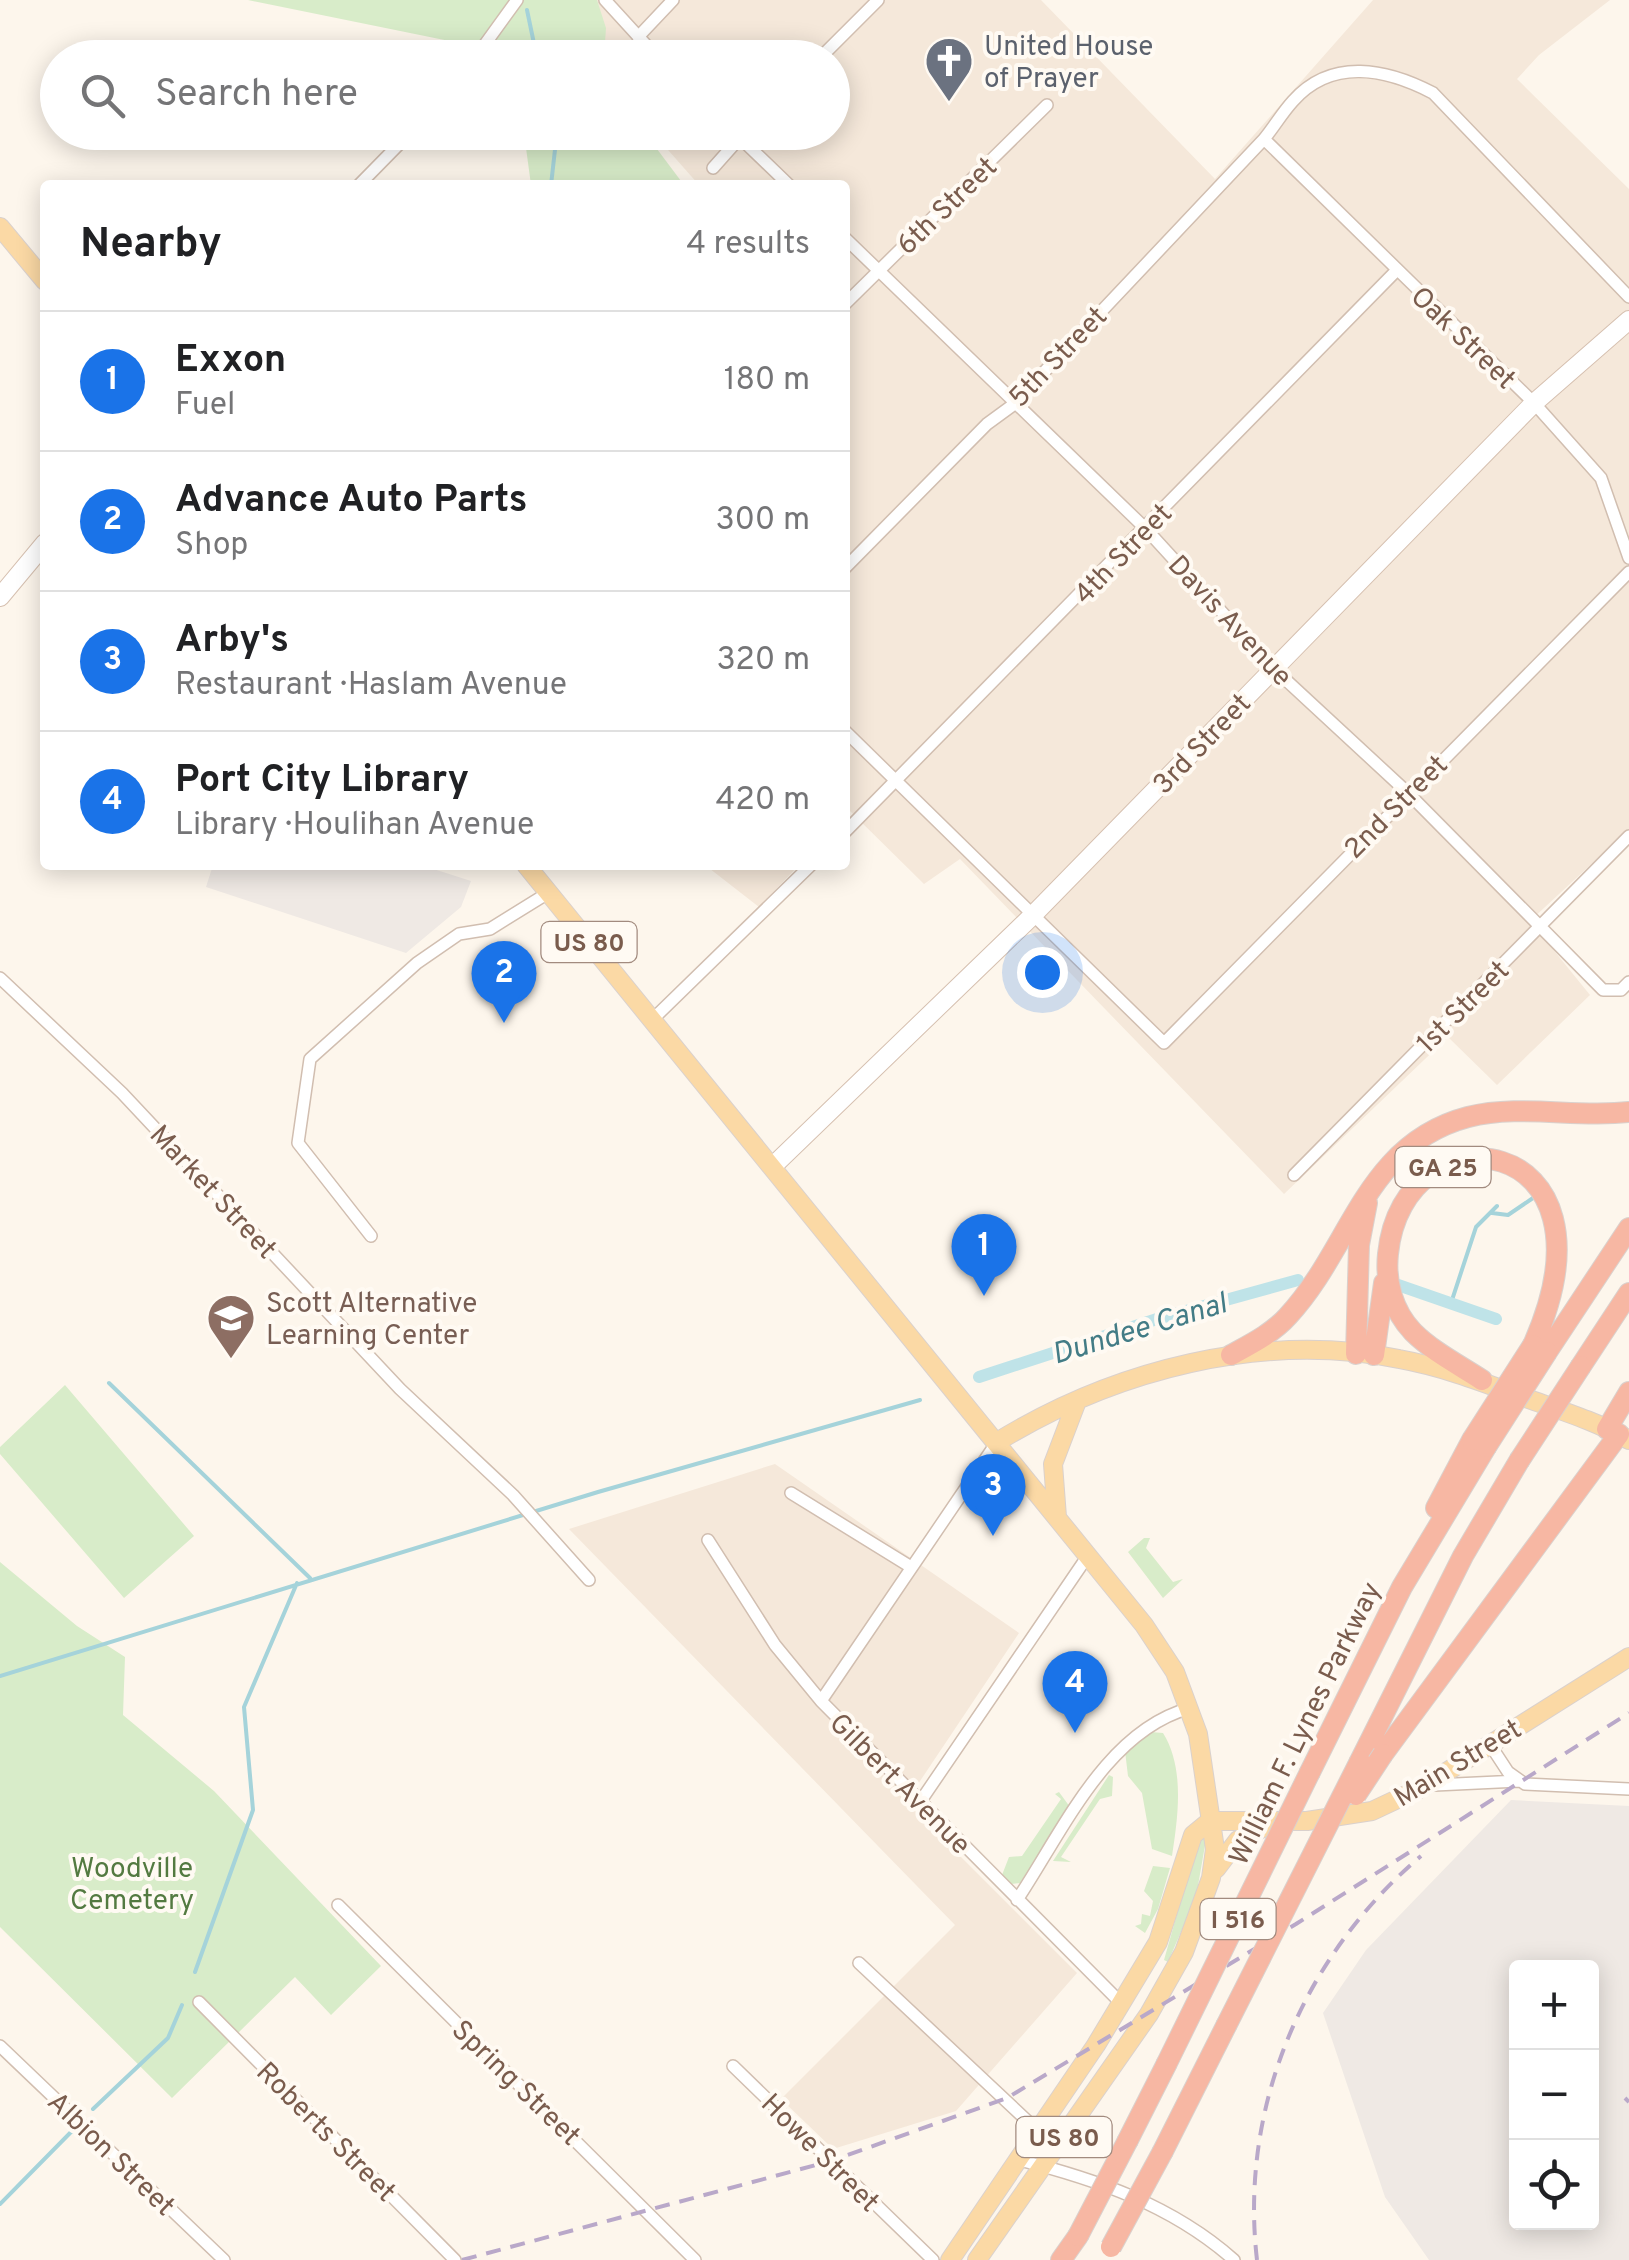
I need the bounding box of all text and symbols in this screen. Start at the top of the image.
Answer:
place label: United House of Prayer [984,30,1153,98]
church icon: United House of Prayer [923,35,975,103]
search box [40,40,850,150]
icon: search [75,68,130,123]
text: Search here [155,71,358,120]
street label: 6th Street [890,150,1006,264]
text: Nearby [80,219,222,272]
text: 4 results [686,225,810,265]
street label: Oak Street [1402,280,1522,398]
street label: 5th Street [1002,300,1116,416]
text: Exxon [175,337,286,386]
text: 1 [106,361,119,401]
text: 180 m [724,361,810,401]
text: Fuel [175,386,235,426]
text: Advance Auto Parts [175,477,527,526]
street label: 4th Street [1067,497,1181,613]
text: 2 [103,501,122,541]
text: 300 m [716,501,810,541]
text: Shop [175,526,248,566]
street label: Davis Avenue [1159,549,1299,695]
text: Arby's [175,617,289,666]
text: 3 [103,641,122,681]
text: 320 m [717,641,810,681]
text: Restaurant · Haslam Avenue [175,666,567,706]
street label: 3rd Street [1146,687,1260,803]
street label: 2nd Street [1337,748,1457,868]
text: Port City Library [175,757,469,806]
text: 4 [102,781,123,821]
text: 420 m [715,781,810,821]
text: Library · Houlihan Avenue [175,806,534,846]
road number: US 80 [542,922,636,962]
pin: 2 [472,940,536,1023]
your location [1017,947,1068,998]
street label: 1st Street [1410,954,1518,1062]
street label: Market Street [140,1118,283,1268]
road number: GA 25 [1396,1147,1490,1187]
pin: 1 [952,1214,1016,1296]
water label: Dundee Canal [1048,1286,1233,1374]
place label: Scott Alternative Learning Center [266,1287,477,1355]
school or university icon: Scott Alternative Learning Center [205,1292,257,1360]
pin: 3 [960,1454,1026,1536]
street label: William F. Lynes Parkway [1222,1577,1391,1872]
pin: 4 [1042,1650,1108,1733]
street label: Gilbert Avenue [820,1707,977,1864]
street label: Main Street [1388,1712,1529,1817]
park label: Woodville Cemetery [70,1852,194,1920]
road number: I 516 [1200,1899,1276,1939]
map controls [1509,1960,1599,2230]
button: + [1509,1960,1599,2050]
street label: Spring Street [443,2014,587,2155]
button: − [1509,2050,1599,2140]
street label: Roberts Street [247,2056,402,2211]
street label: Albion Street [38,2085,181,2225]
street label: Howe Street [752,2087,886,2221]
road number: US 80 [1016,2117,1112,2157]
button: locate [1509,2140,1599,2230]

